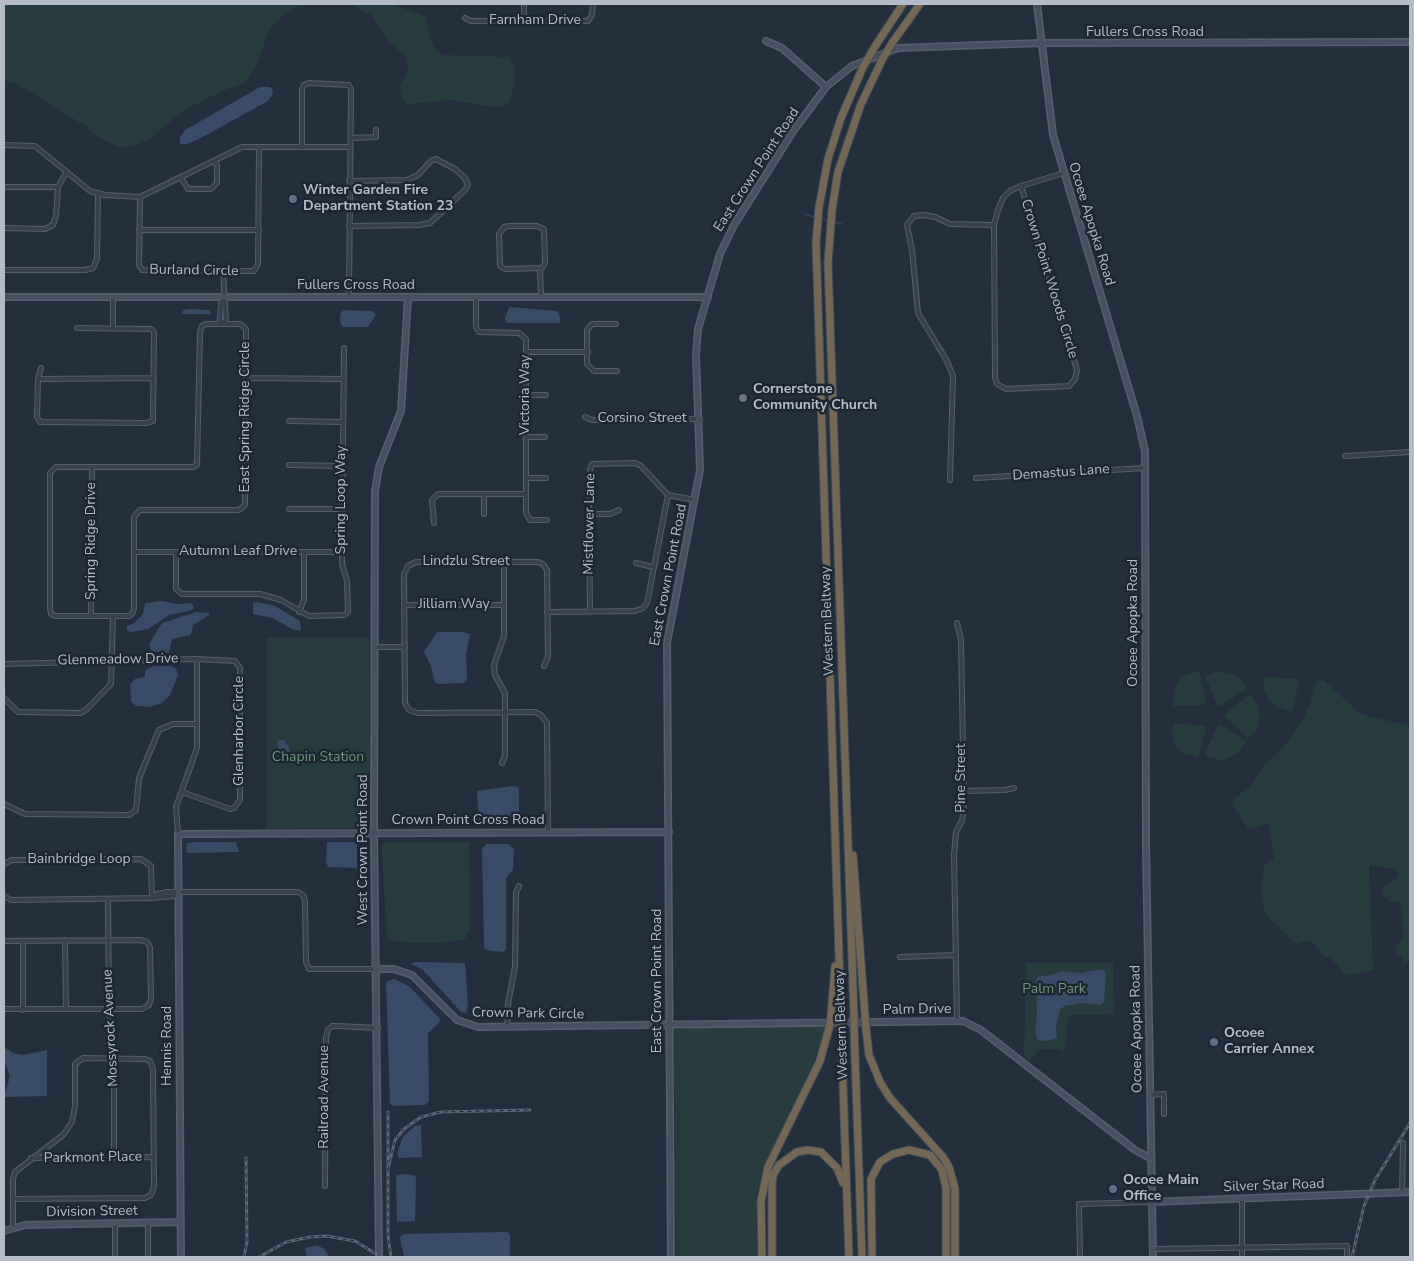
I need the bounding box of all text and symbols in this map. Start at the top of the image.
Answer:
street label: Farnham Drive [489,13,581,29]
street label: Fullers Cross Road [1086,25,1204,41]
street label: East Crown Point Road [711,105,803,235]
street label: Ocoee Apopka Road [1064,160,1118,288]
place label: Winter Garden Fire Department Station 23 [303,183,453,216]
marker: Winter Garden Fire Department Station 23 [287,193,299,205]
street label: Crown Point Woods Circle [1017,197,1081,361]
street label: Burland Circle [149,262,239,280]
street label: Fullers Cross Road [297,278,415,294]
street label: East Spring Ridge Circle [238,341,254,493]
street label: Victoria Way [518,355,534,435]
place label: Cornerstone Community Church [753,382,877,414]
marker: Cornerstone Community Church [737,392,749,404]
street label: Corsino Street [597,411,687,427]
street label: Spring Loop Way [334,446,350,554]
street label: Demastus Lane [1012,461,1110,485]
street label: Mistflower Lane [581,473,599,575]
street label: Spring Ridge Drive [84,482,100,600]
street label: East Crown Point Road [647,502,691,648]
street label: Autumn Leaf Drive [179,544,297,560]
street label: Lindzlu Street [422,554,510,570]
street label: Ocoee Apopka Road [1126,559,1142,687]
street label: Western Beltway [818,566,838,676]
street label: Jilliam Way [418,597,490,613]
street label: Glenmeadow Drive [57,651,179,669]
street label: Glenharbor Circle [232,676,248,786]
street label: Pine Street [954,743,970,813]
park label: Chapin Station [272,750,364,766]
street label: West Crown Point Road [356,774,372,926]
street label: Crown Point Cross Road [391,813,545,829]
street label: Bainbridge Loop [27,852,131,868]
street label: East Crown Point Road [650,909,666,1053]
street label: Ocoee Apopka Road [1127,965,1147,1093]
street label: Mossyrock Avenue [100,969,122,1087]
street label: Western Beltway [832,970,852,1080]
park label: Palm Park [1022,982,1086,998]
street label: Palm Drive [882,1001,952,1019]
street label: Crown Park Circle [472,1005,584,1023]
street label: Hennis Road [160,1006,176,1086]
place label: Ocoee Carrier Annex [1224,1026,1314,1058]
marker: Ocoee Carrier Annex [1208,1036,1220,1048]
street label: Railroad Avenue [317,1045,333,1149]
street label: Parkmont Place [44,1149,142,1167]
place label: Ocoee Main Office [1123,1173,1199,1206]
street label: Silver Star Road [1223,1176,1325,1196]
marker: Ocoee Main Office [1107,1183,1119,1195]
street label: Division Street [46,1203,138,1221]

